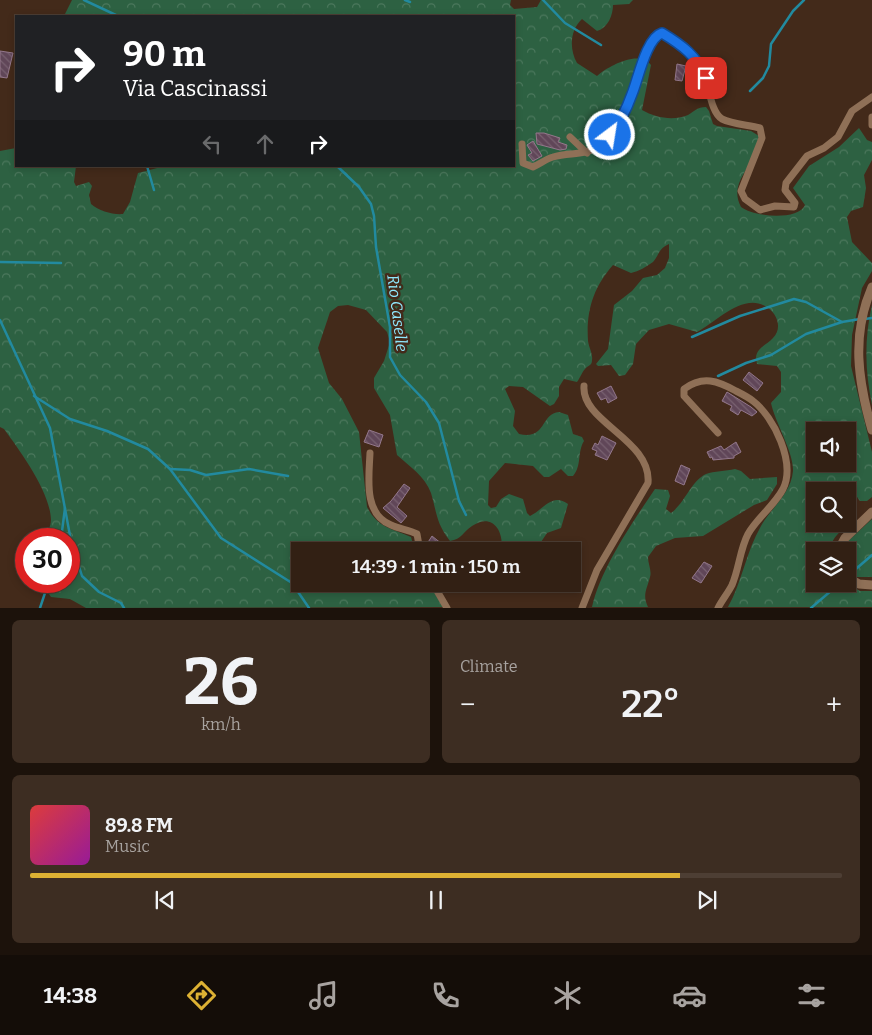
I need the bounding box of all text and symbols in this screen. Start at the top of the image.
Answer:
text: 90 m [123,33,206,75]
icon: right [40,35,105,100]
pin [685,57,727,99]
icon: arrive [692,64,720,92]
text: Via Cascinassi [123,75,267,102]
position arrow [583,108,635,160]
icon: left [198,130,226,158]
icon: ahead [251,130,279,158]
icon: right [304,130,332,158]
water label: Rio Caselle [383,273,412,353]
map controls [806,422,856,592]
button: sound [806,422,856,472]
button: search [806,482,856,532]
speed limit sign: 30 [15,528,80,593]
button: layers [806,542,856,592]
text: 14:39 · 1 min · 150 m [352,555,520,578]
text: 26 [183,643,259,721]
text: Climate [460,657,518,676]
text: 22° [621,681,680,727]
text: − [460,688,475,721]
text: + [826,688,842,721]
text: km/h [201,715,241,734]
text: 89.8 FM [105,814,173,837]
text: Music [105,837,150,856]
icon: previous [151,886,179,914]
icon: pause [422,886,450,914]
icon: next [693,886,721,914]
icon: directions [184,978,219,1013]
icon: music [306,978,341,1013]
icon: phone [428,978,463,1013]
icon: climate [550,978,585,1013]
icon: car [672,978,707,1013]
icon: filters [794,978,829,1013]
text: 14:38 [43,982,97,1009]

